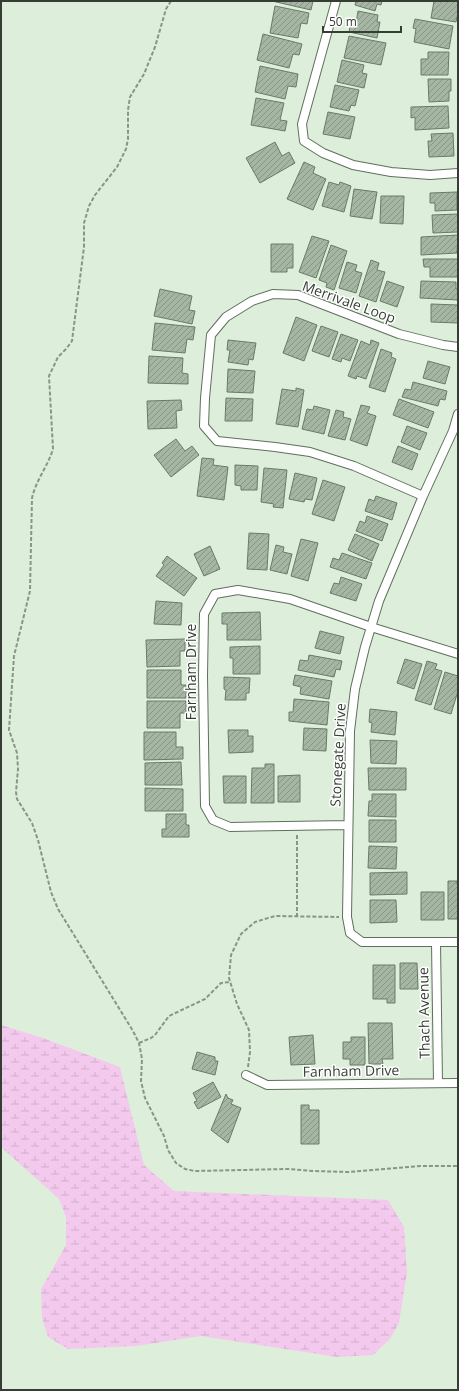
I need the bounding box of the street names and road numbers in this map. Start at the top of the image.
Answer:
street label: Merrivale Loop [300,276,398,327]
street label: Farnham Drive [181,624,200,720]
street label: Stonegate Drive [325,703,350,807]
street label: Thach Avenue [413,967,434,1059]
street label: Farnham Drive [303,1060,400,1081]

